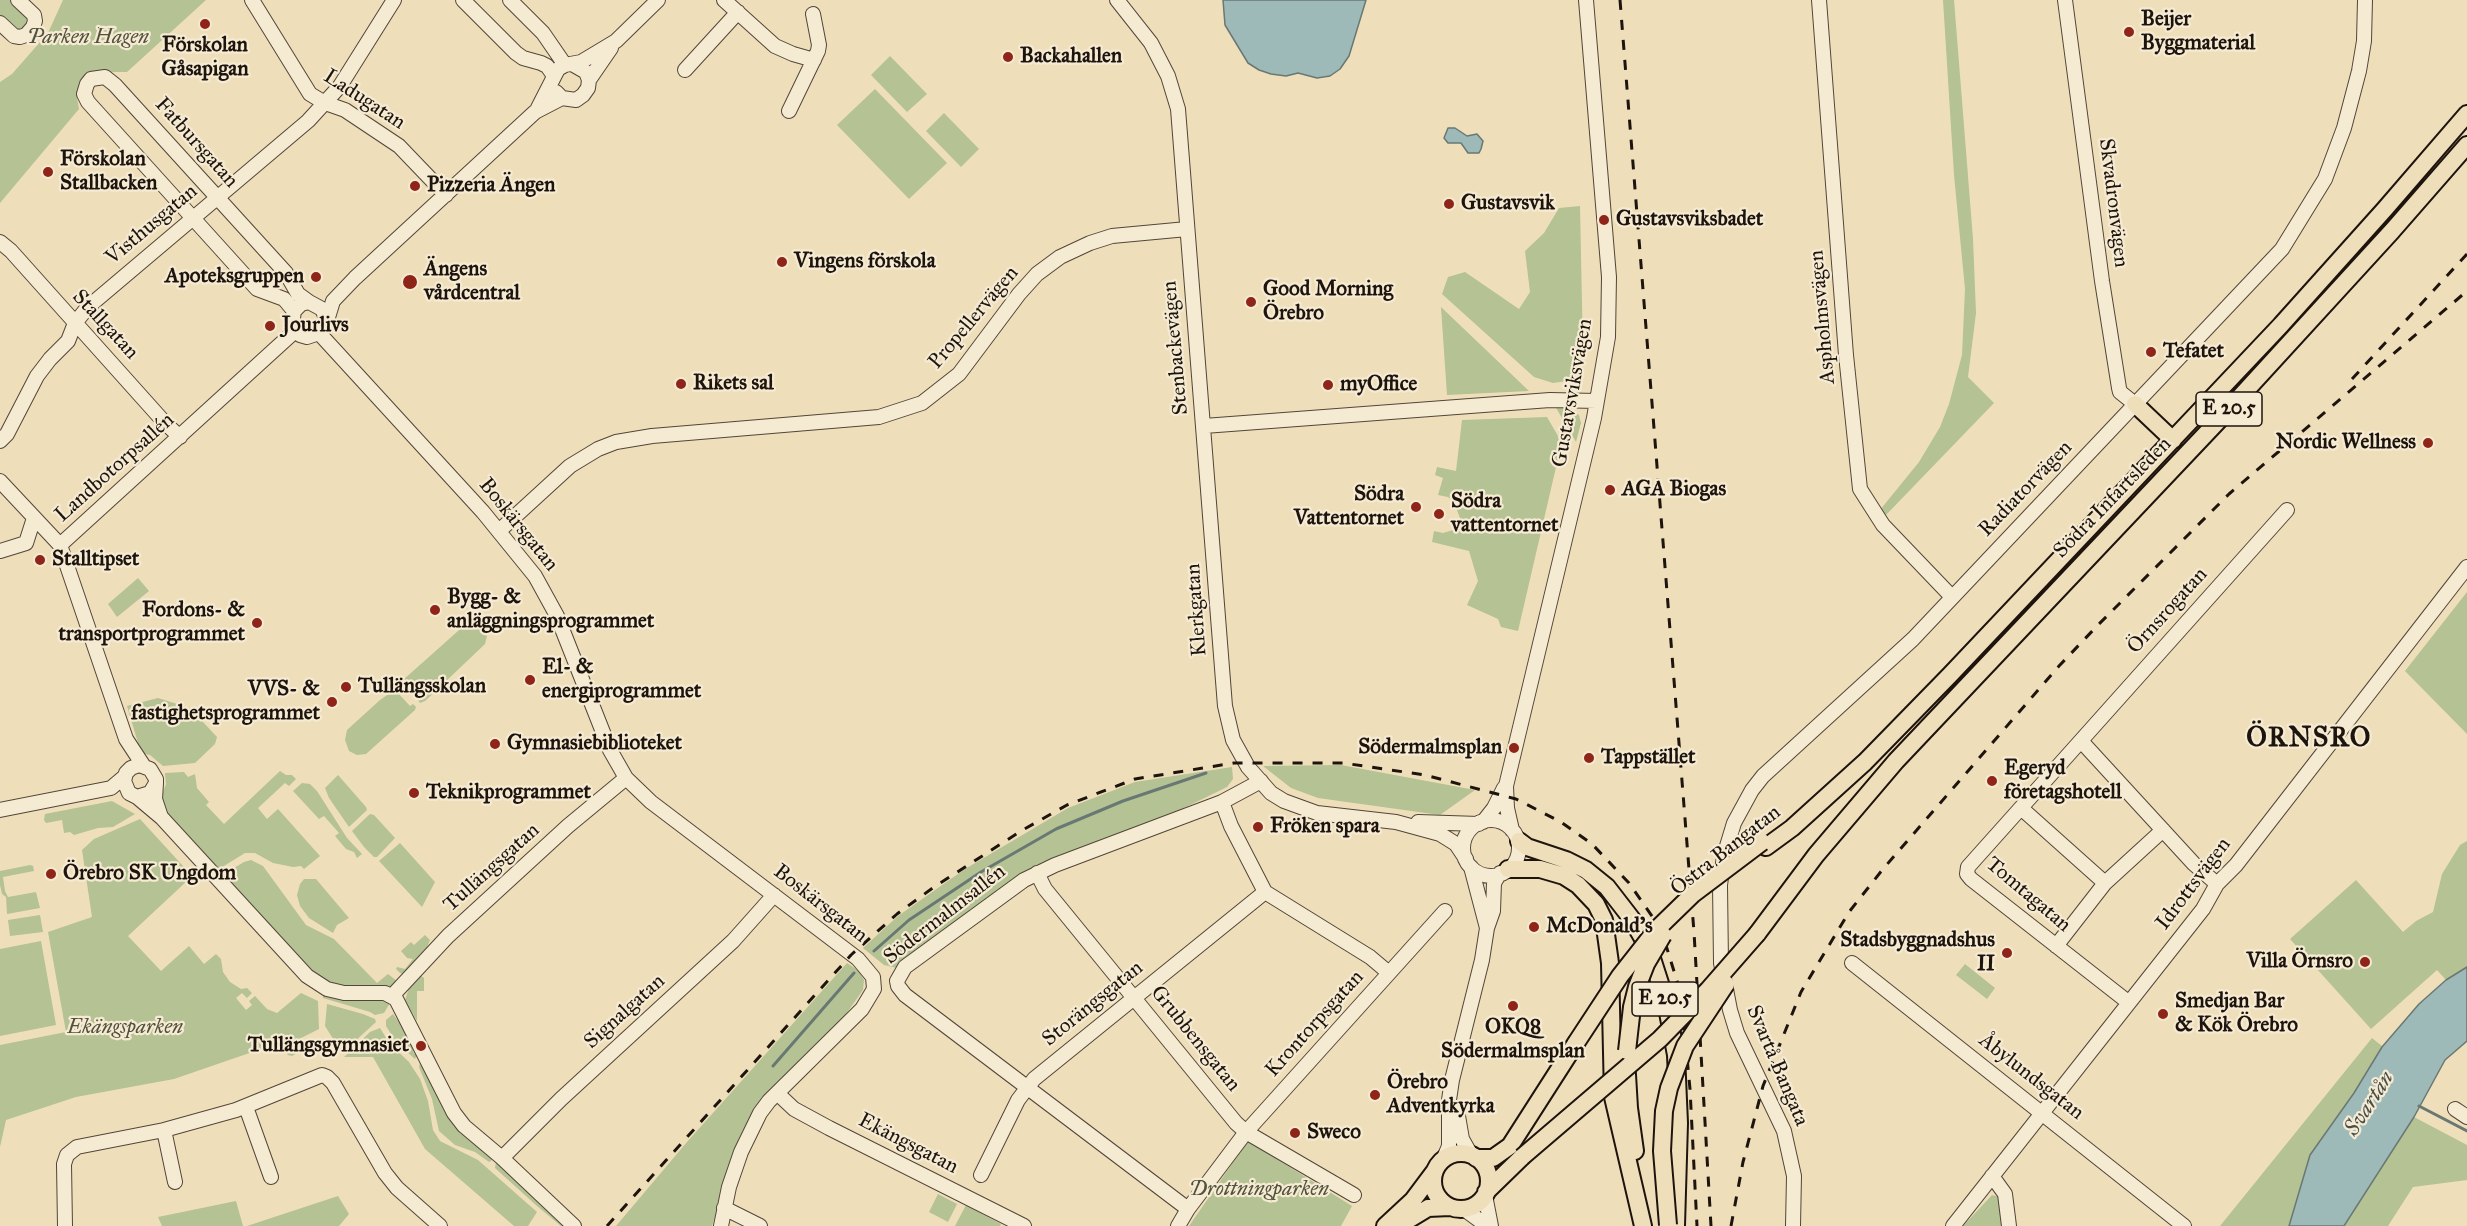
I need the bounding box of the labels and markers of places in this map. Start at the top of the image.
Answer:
place label: Beijer Byggmaterial [2141,7,2255,57]
marker: Förskolan Gåsapigan [198,17,212,31]
marker: Beijer Byggmaterial [2122,25,2136,39]
place label: Förskolan Gåsapigan [161,33,249,83]
place label: Backahallen [1020,44,1122,70]
marker: Backahallen [1001,50,1015,64]
place label: Förskolan Stallbacken [60,147,157,197]
marker: Förskolan Stallbacken [41,165,55,179]
place label: Pizzeria Ängen [427,173,555,199]
marker: Pizzeria Ängen [408,179,422,193]
place label: Gustavsvik [1461,191,1555,217]
marker: Gustavsvik [1442,197,1456,211]
place label: Gustavsviksbadet [1616,207,1763,233]
marker: Gustavsviksbadet [1597,213,1611,227]
place label: Vingens förskola [794,249,936,275]
marker: Vingens förskola [775,255,789,269]
place label: Ängens vårdcentral [424,257,520,307]
place label: Apoteksgruppen [165,264,304,290]
marker: Apoteksgruppen [309,270,323,284]
marker: Ängens vårdcentral [401,273,419,291]
place label: Good Morning Örebro [1263,277,1393,327]
marker: Good Morning Örebro [1244,295,1258,309]
place label: Jourlivs [282,313,349,339]
marker: Jourlivs [263,319,277,333]
place label: Tefatet [2163,339,2224,365]
marker: Tefatet [2144,345,2158,359]
place label: Rikets sal [693,371,774,397]
place label: myOffice [1340,372,1417,398]
marker: Rikets sal [674,377,688,391]
marker: myOffice [1321,378,1335,392]
place label: Nordic Wellness [2276,430,2416,456]
marker: Nordic Wellness [2421,436,2435,450]
place label: AGA Biogas [1622,477,1726,503]
place label: Södra Vattentornet [1294,482,1404,532]
marker: AGA Biogas [1603,483,1617,497]
place label: Södra vattentornet [1451,489,1558,539]
marker: Södra Vattentornet [1409,500,1423,514]
marker: Södra vattentornet [1432,507,1446,521]
place label: Stalltipset [52,547,139,573]
marker: Stalltipset [33,553,47,567]
place label: Bygg- & anläggningsprogrammet [447,585,654,635]
place label: Fordons- & transportprogrammet [58,598,245,648]
marker: Bygg- & anläggningsprogrammet [428,603,442,617]
marker: Fordons- & transportprogrammet [250,616,264,630]
place label: El- & energiprogrammet [542,655,701,705]
marker: El- & energiprogrammet [523,673,537,687]
place label: Tullängsskolan [358,674,486,700]
place label: VVS- & fastighetsprogrammet [131,677,320,727]
marker: Tullängsskolan [339,680,353,694]
marker: VVS- & fastighetsprogrammet [325,695,339,709]
place label: Gymnasiebiblioteket [507,731,682,757]
place label: Södermalmsplan [1358,735,1502,761]
marker: Gymnasiebiblioteket [488,737,502,751]
marker: Södermalmsplan [1507,741,1521,755]
place label: Tappstället [1601,745,1695,771]
marker: Tappstället [1582,751,1596,765]
place label: Egeryd företagshotell [2004,756,2122,806]
marker: Egeryd företagshotell [1985,774,1999,788]
place label: Teknikprogrammet [426,780,591,806]
marker: Teknikprogrammet [407,786,421,800]
place label: Fröken spara [1270,814,1380,840]
marker: Fröken spara [1251,820,1265,834]
place label: Örebro SK Ungdom [63,861,236,887]
marker: Örebro SK Ungdom [44,867,58,881]
place label: McDonald's [1546,914,1653,940]
marker: McDonald's [1527,920,1541,934]
place label: Stadsbyggnadshus II [1840,928,1995,978]
marker: Stadsbyggnadshus II [2000,946,2014,960]
place label: Villa Örnsro [2246,949,2353,975]
marker: Villa Örnsro [2358,955,2372,969]
place label: Smedjan Bar & Kök Örebro [2175,989,2298,1039]
marker: OKQ8 Södermalmsplan [1506,999,1520,1013]
marker: Smedjan Bar & Kök Örebro [2156,1007,2170,1021]
place label: OKQ8 Södermalmsplan [1441,1015,1585,1065]
place label: Tullängsgymnasiet [248,1033,409,1059]
marker: Tullängsgymnasiet [414,1039,428,1053]
place label: Örebro Adventkyrka [1387,1070,1495,1120]
marker: Örebro Adventkyrka [1368,1088,1382,1102]
place label: Sweco [1307,1120,1361,1146]
marker: Sweco [1288,1126,1302,1140]

